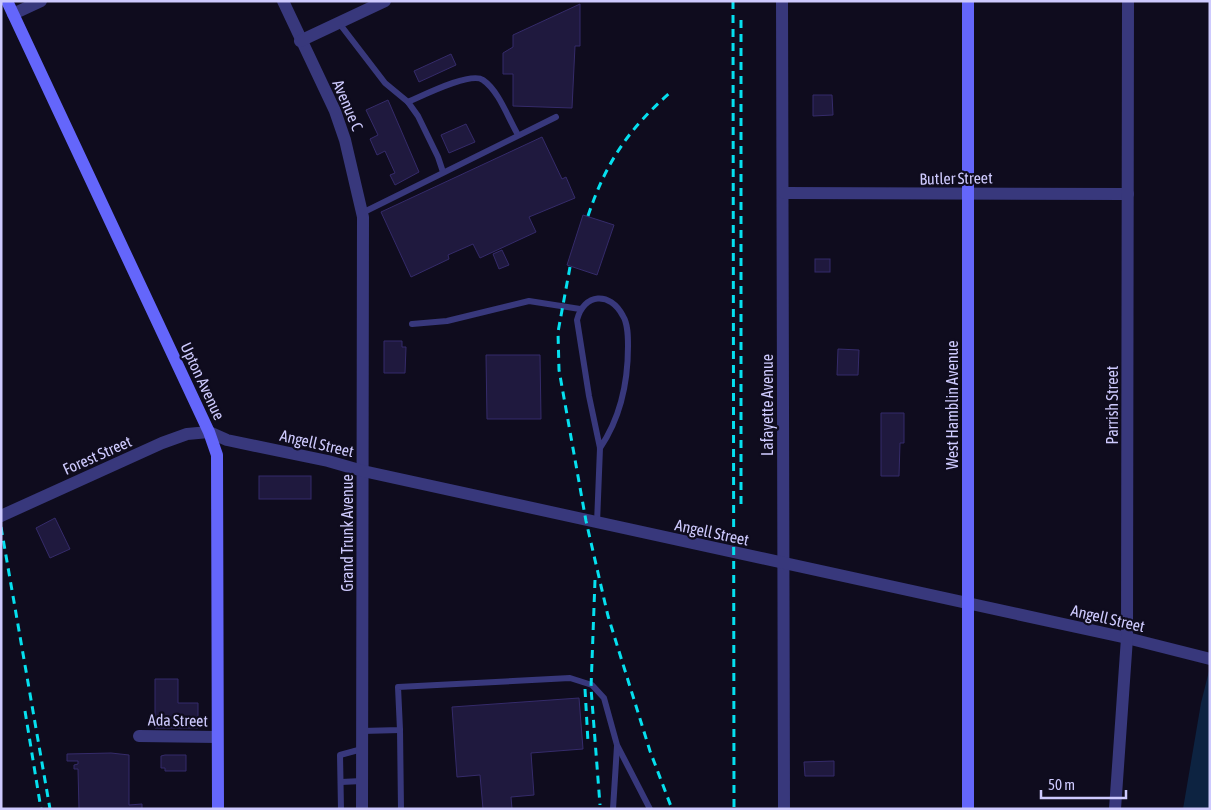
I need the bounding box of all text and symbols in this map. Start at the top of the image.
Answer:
street label: Avenue C [329,77,367,133]
street label: Butler Street [919,168,993,188]
street label: Upton Avenue [176,339,229,423]
street label: West Hamblin Avenue [943,341,961,469]
street label: Lafayette Avenue [758,354,777,456]
street label: Parrish Street [1103,365,1121,444]
street label: Angell Street [278,426,356,461]
street label: Forest Street [60,432,134,478]
street label: Grand Trunk Avenue [338,474,356,592]
street label: Angell Street [673,515,751,550]
street label: Angell Street [1069,601,1147,636]
street label: Ada Street [148,710,209,730]
scale bar [1041,768,1126,800]
text: 50 m [1048,776,1075,793]

